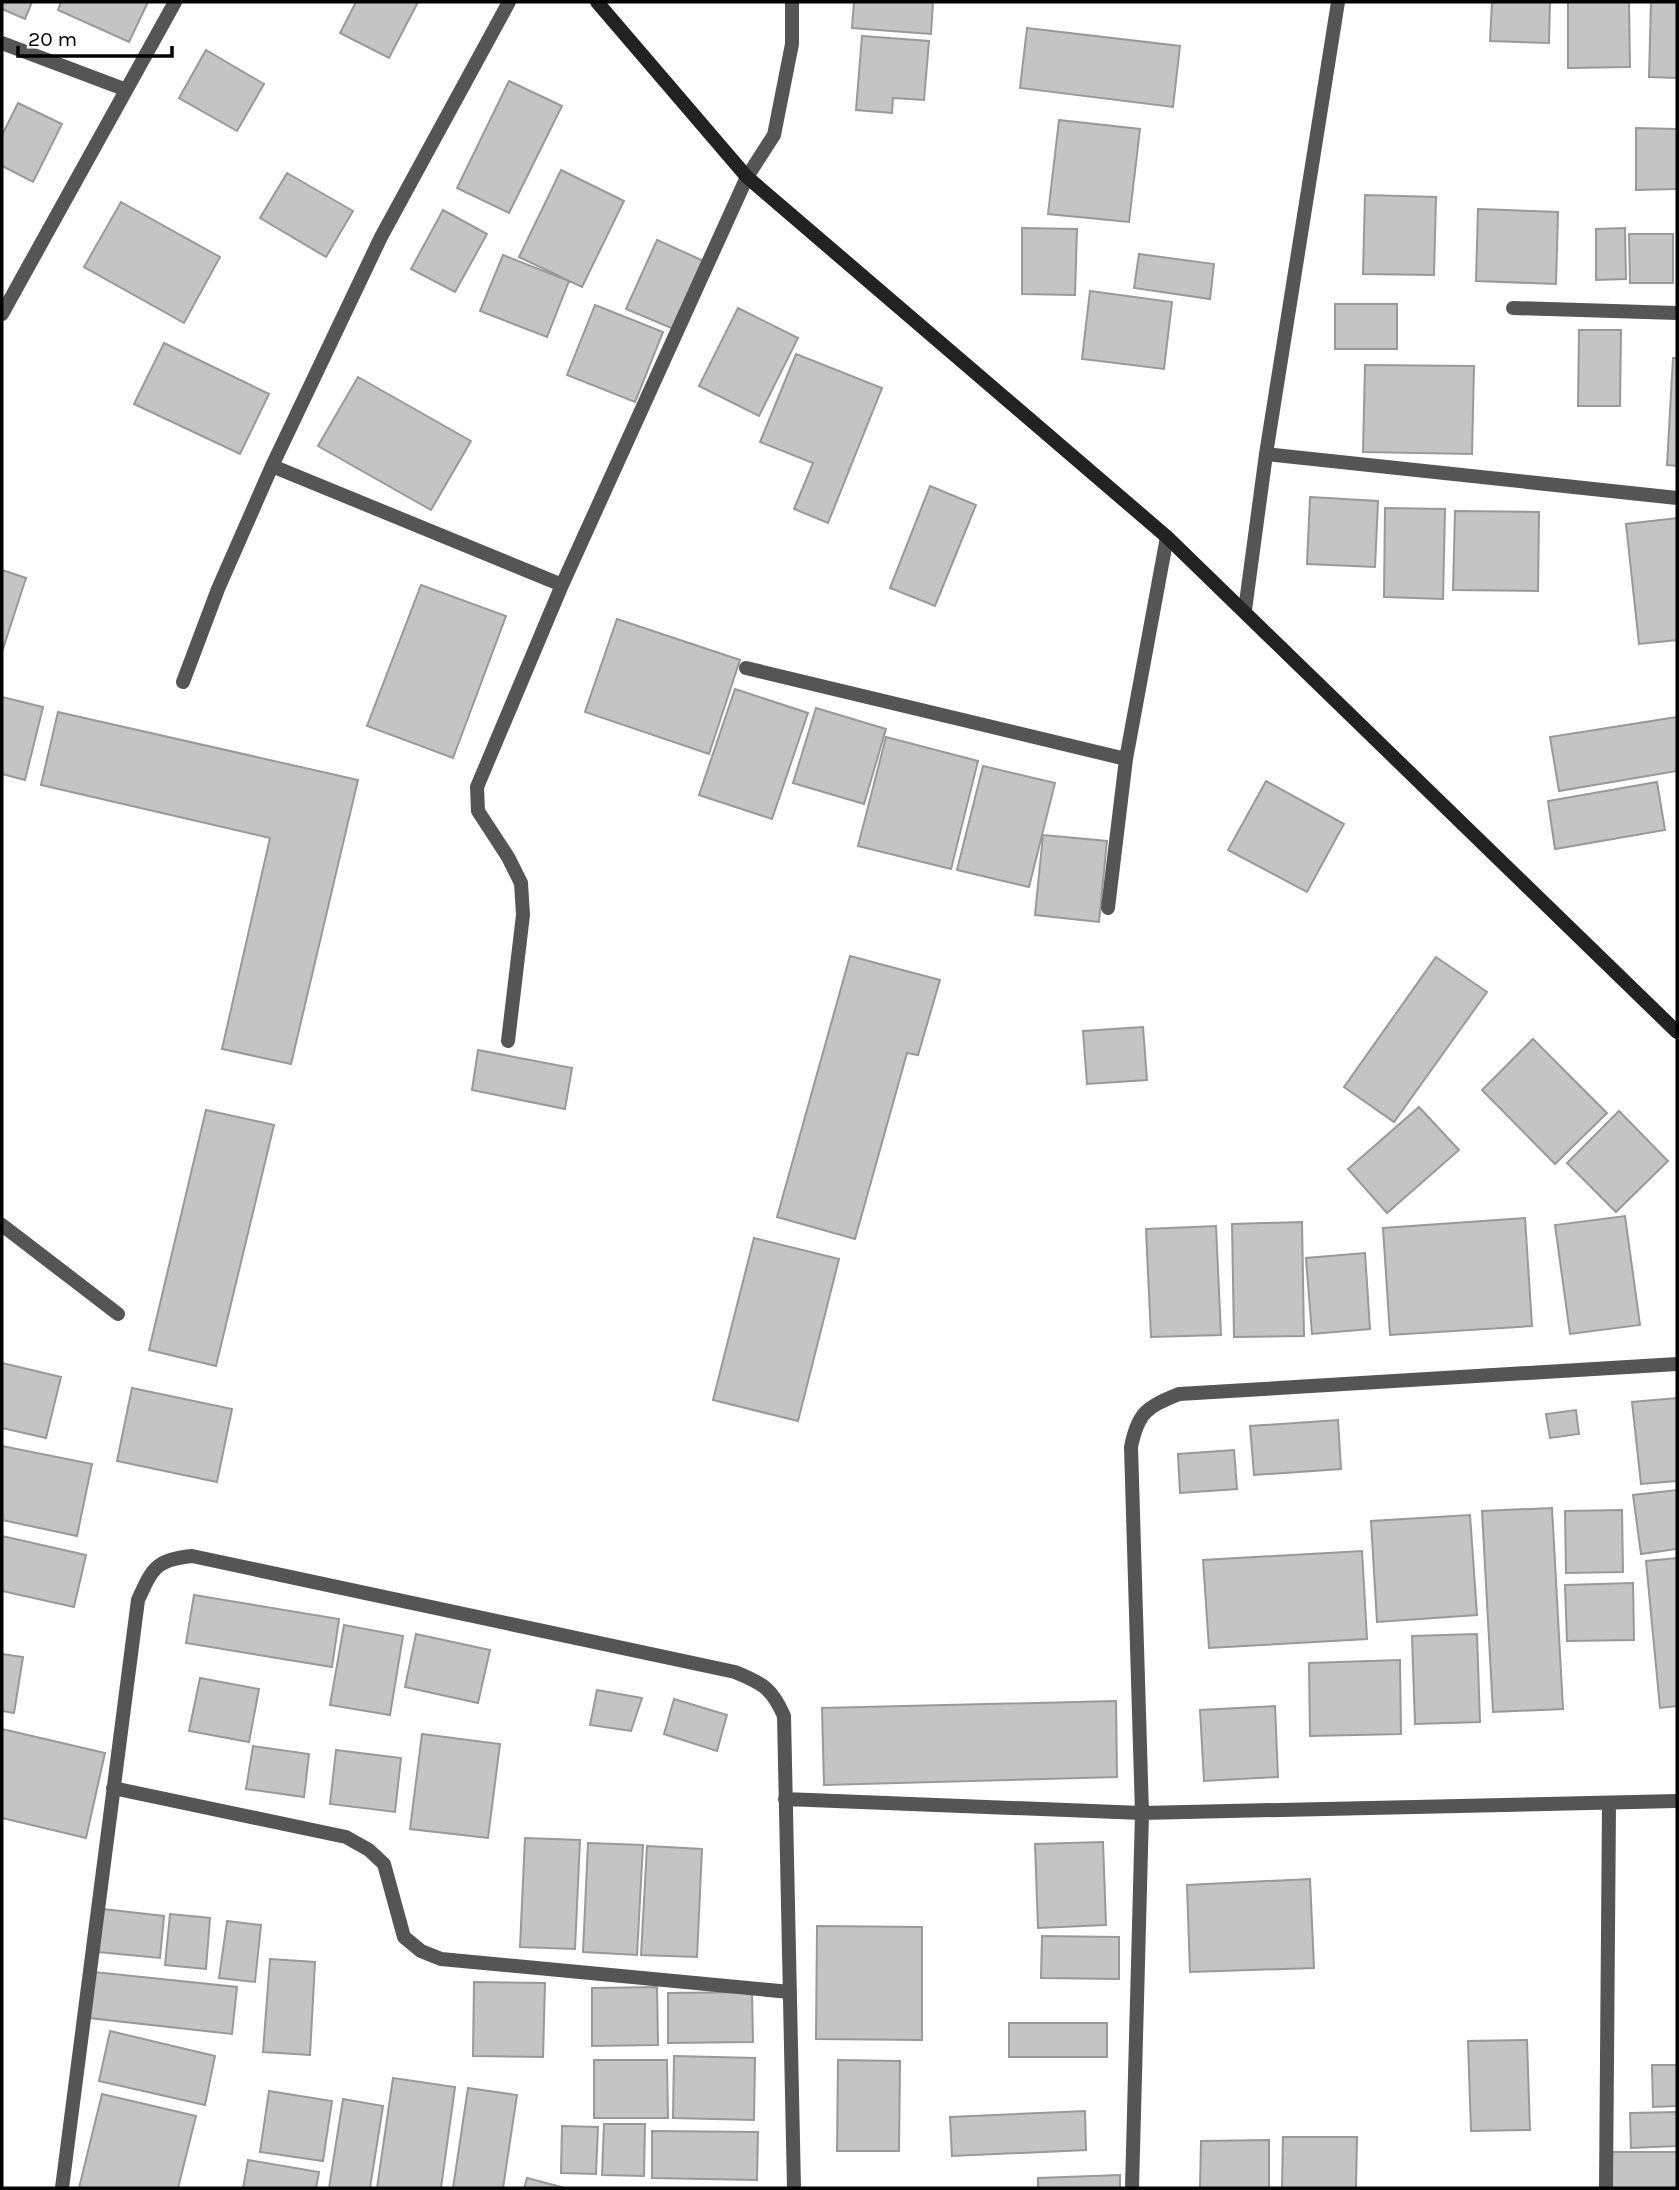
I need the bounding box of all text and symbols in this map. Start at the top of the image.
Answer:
scale bar [18,14,172,58]
text: 20 m [28,27,77,51]

